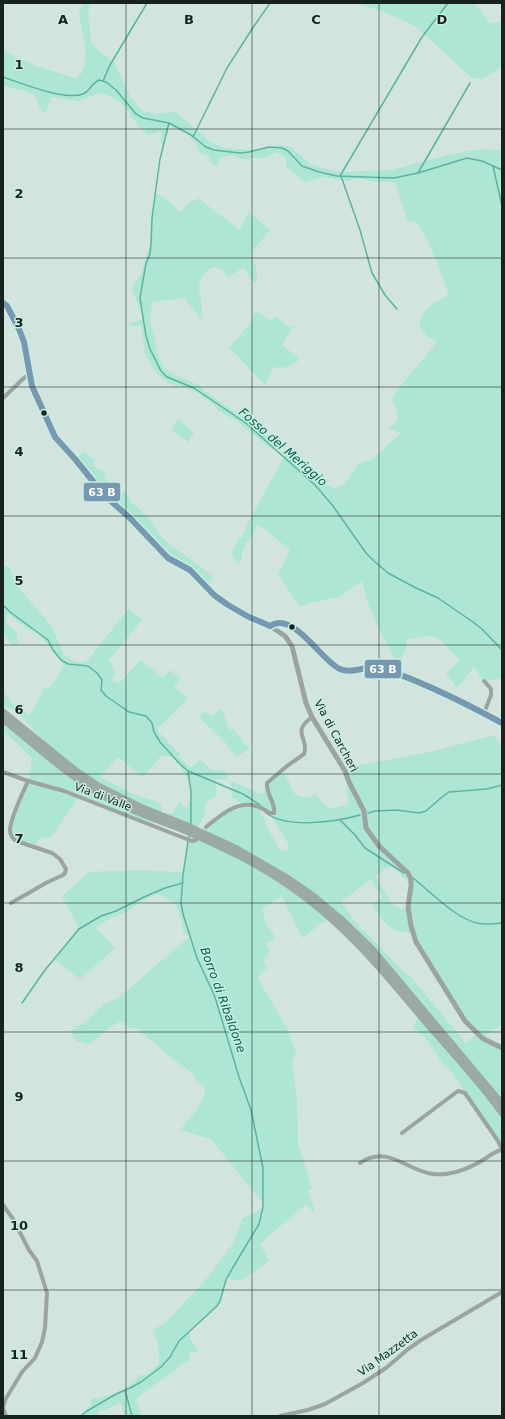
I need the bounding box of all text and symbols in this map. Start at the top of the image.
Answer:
text: A [58,12,68,27]
text: B [184,12,194,27]
text: C [311,12,321,27]
text: D [437,12,448,27]
text: 1 [14,57,24,72]
text: 2 [14,186,24,201]
text: 3 [14,315,24,330]
water label: Fosso del Meriggio [236,405,330,489]
unlabelled marker [39,408,49,418]
text: 4 [14,444,24,459]
line badge: 63 B [83,482,121,502]
text: 63 B [88,486,116,499]
text: 5 [14,573,24,588]
unlabelled marker [287,622,297,632]
line badge: 63 B [364,659,402,679]
text: 63 B [369,663,397,676]
street label: Via di Carcheri [311,698,361,774]
text: 6 [14,702,24,717]
street label: Via di Valle [72,780,134,814]
text: 7 [14,831,24,846]
water label: Borro di Ribaldone [197,945,249,1055]
text: 8 [14,960,24,975]
text: 9 [14,1089,24,1104]
text: 10 [10,1218,28,1233]
street label: Via Mazzetta [356,1327,420,1379]
text: 11 [10,1347,28,1362]

